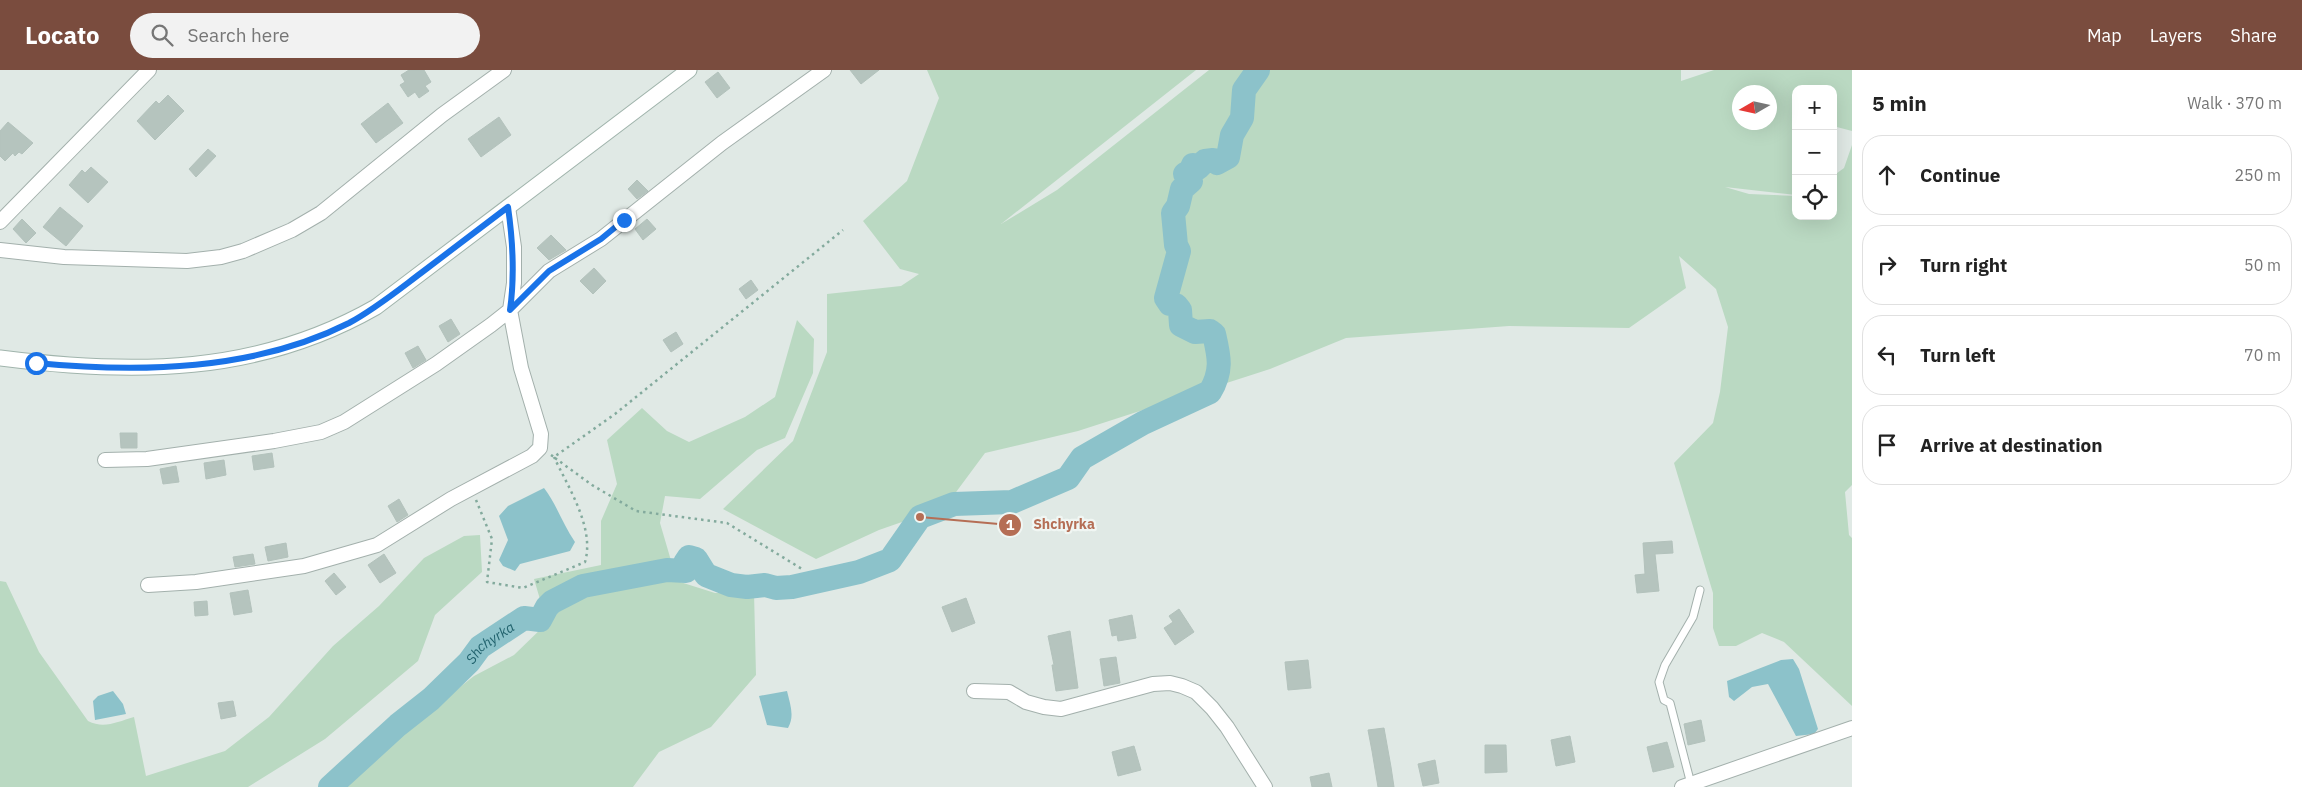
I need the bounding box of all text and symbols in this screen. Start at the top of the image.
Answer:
search box [130,13,480,58]
text: Locato [25,19,100,51]
icon: search [148,21,176,49]
text: Search here [188,23,289,47]
text: Map [2087,24,2122,47]
text: Layers [2150,24,2202,47]
text: Share [2230,24,2277,47]
north arrow [1732,85,1777,130]
map controls [1792,85,1837,220]
button: + [1792,85,1837,130]
text: 5 min [1872,89,1927,117]
text: Walk · 370 m [2187,93,2282,113]
button: − [1792,130,1837,175]
icon: ahead [1873,161,1901,189]
text: Continue [1920,163,2000,187]
text: 250 m [2234,165,2281,185]
button: locate [1792,175,1837,220]
route end [613,209,636,232]
icon: right [1873,251,1901,279]
text: Turn right [1920,253,2007,277]
text: 50 m [2244,255,2281,275]
icon: left [1873,341,1901,369]
text: Turn left [1920,343,1996,367]
text: 70 m [2244,345,2281,365]
route start [25,352,48,375]
icon: arrive [1873,431,1901,459]
text: Arrive at destination [1920,433,2103,457]
callout: Shchyrka [998,510,1105,539]
text: 1 [1005,515,1015,534]
text: Shchyrka [1033,515,1095,533]
water label: Shchyrka [462,618,518,667]

